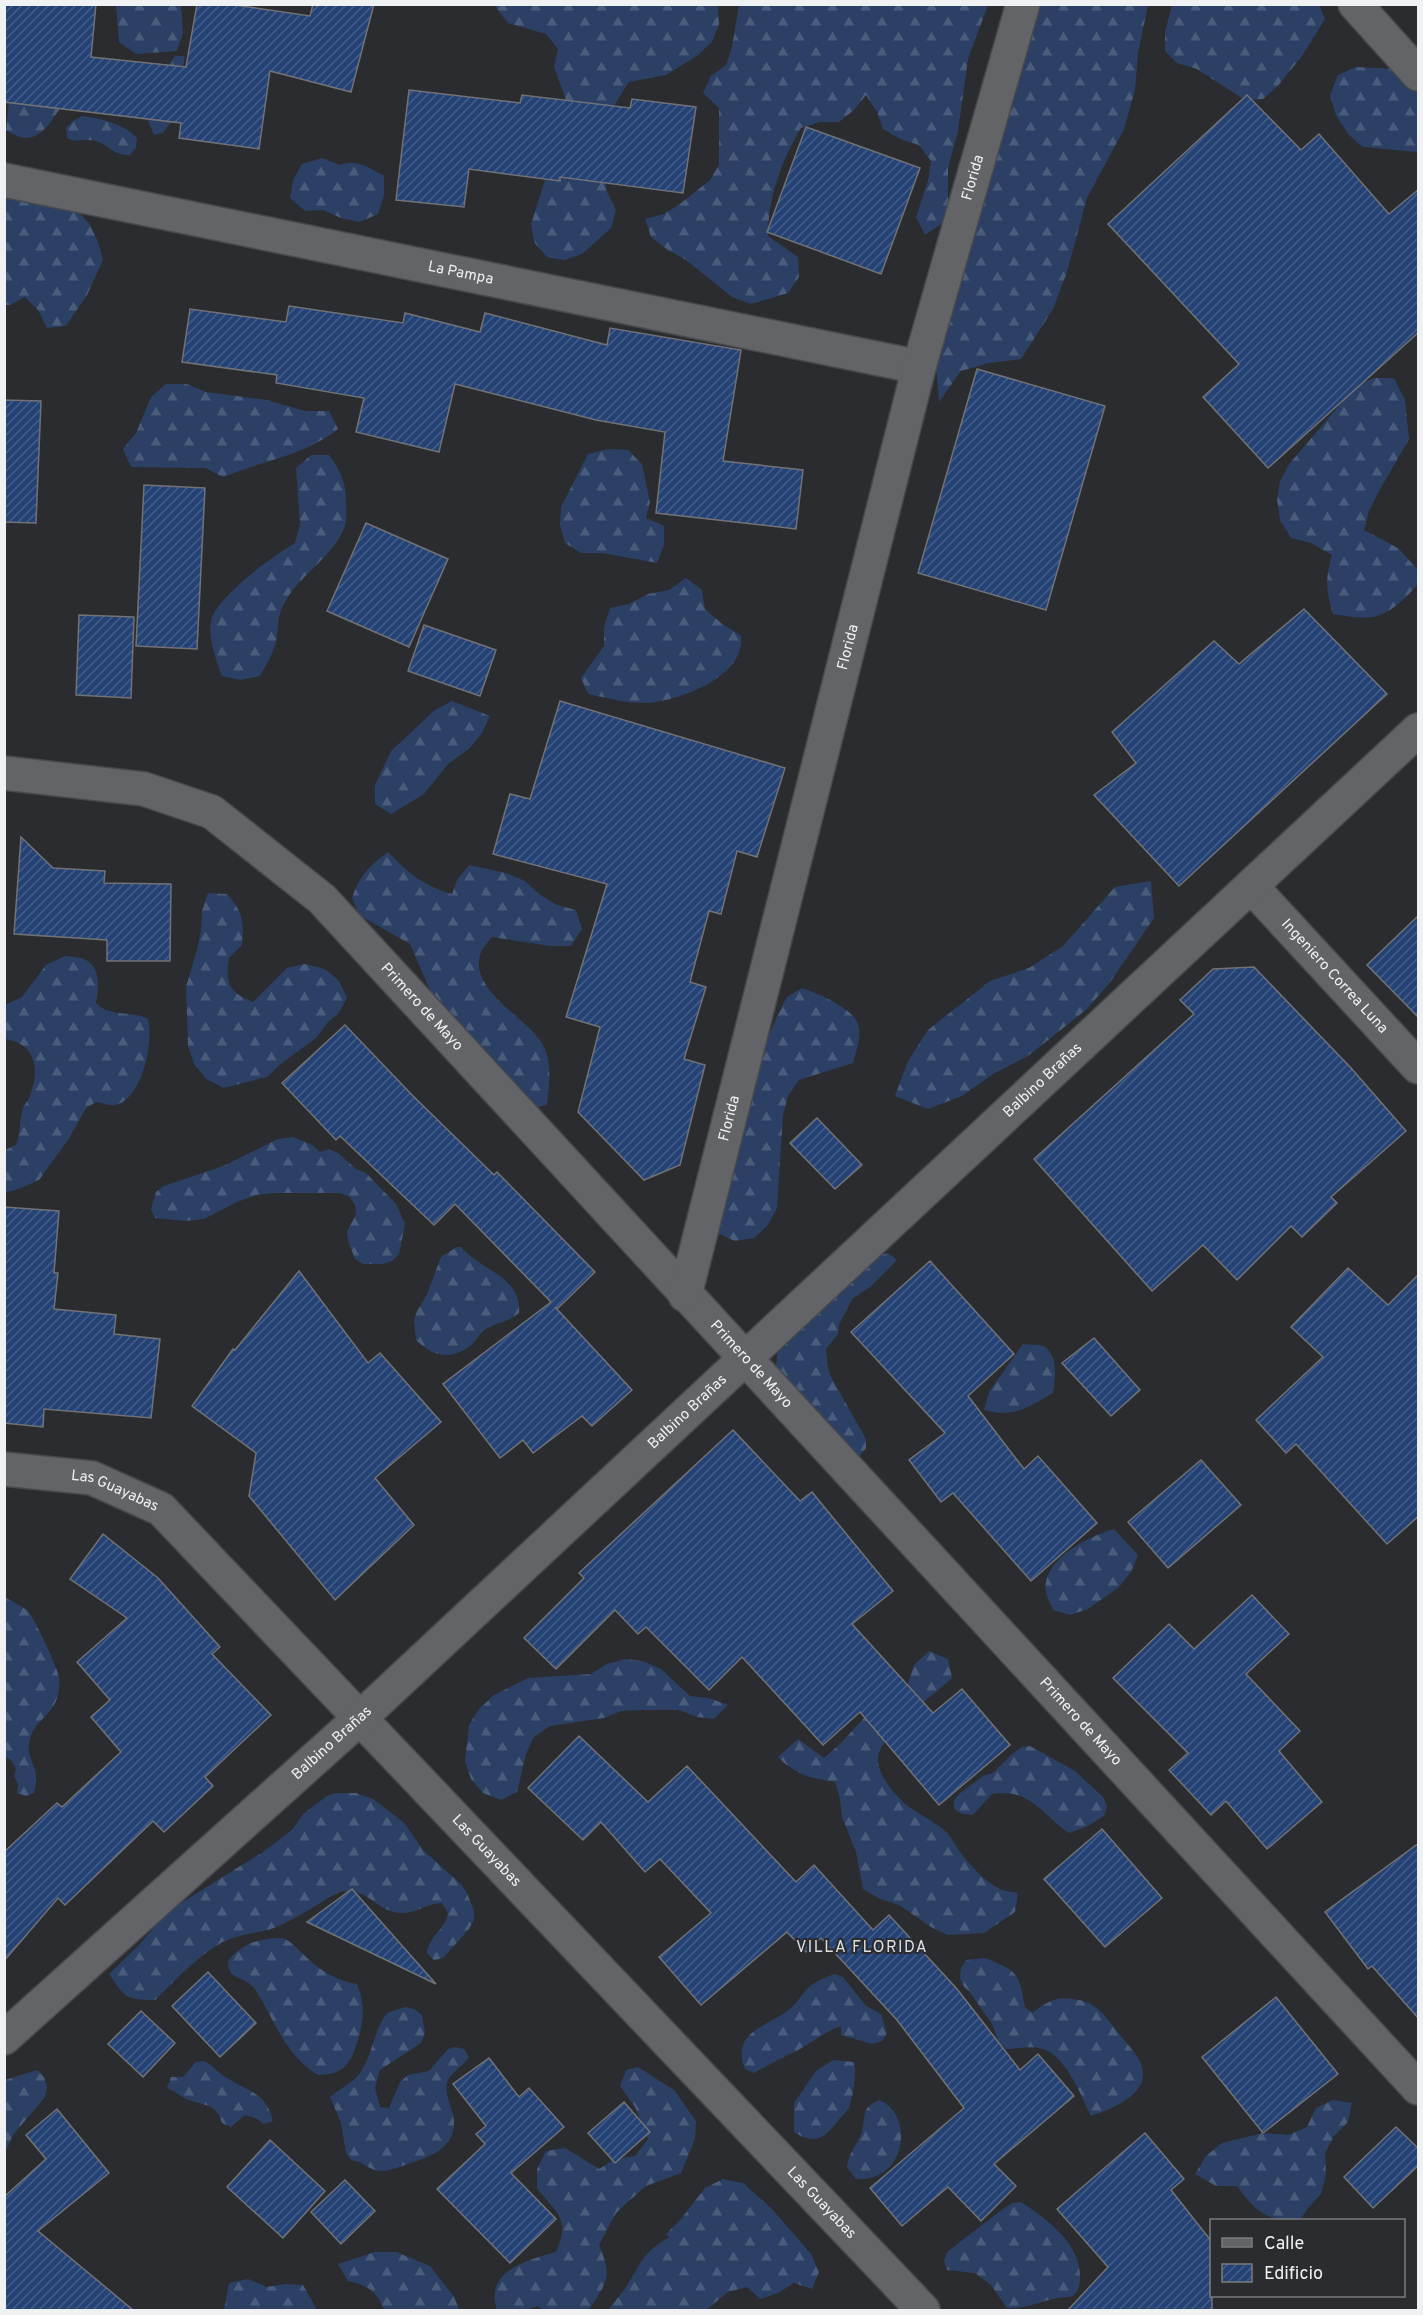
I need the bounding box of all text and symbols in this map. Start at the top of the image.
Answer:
street label: Florida [958,153,989,203]
street label: La Pampa [426,257,495,289]
street label: Florida [833,622,863,672]
street label: Ingeniero Correa Luna [1277,915,1392,1038]
street label: Primero de Mayo [376,959,467,1055]
street label: Balbino Brañas [999,1039,1086,1122]
street label: Florida [715,1094,744,1143]
street label: Primero de Mayo [706,1316,796,1413]
street label: Balbino Brañas [644,1370,731,1454]
street label: Las Guayabas [70,1466,161,1516]
street label: Primero de Mayo [1035,1674,1126,1770]
street label: Balbino Brañas [288,1702,376,1784]
street label: Las Guayabas [447,1811,525,1891]
district label: VILLA FLORIDA [796,1938,928,1958]
street label: Las Guayabas [782,2163,860,2243]
legend [1210,2219,1405,2297]
text: Calle [1264,2233,1304,2256]
text: Edificio [1264,2263,1323,2286]

